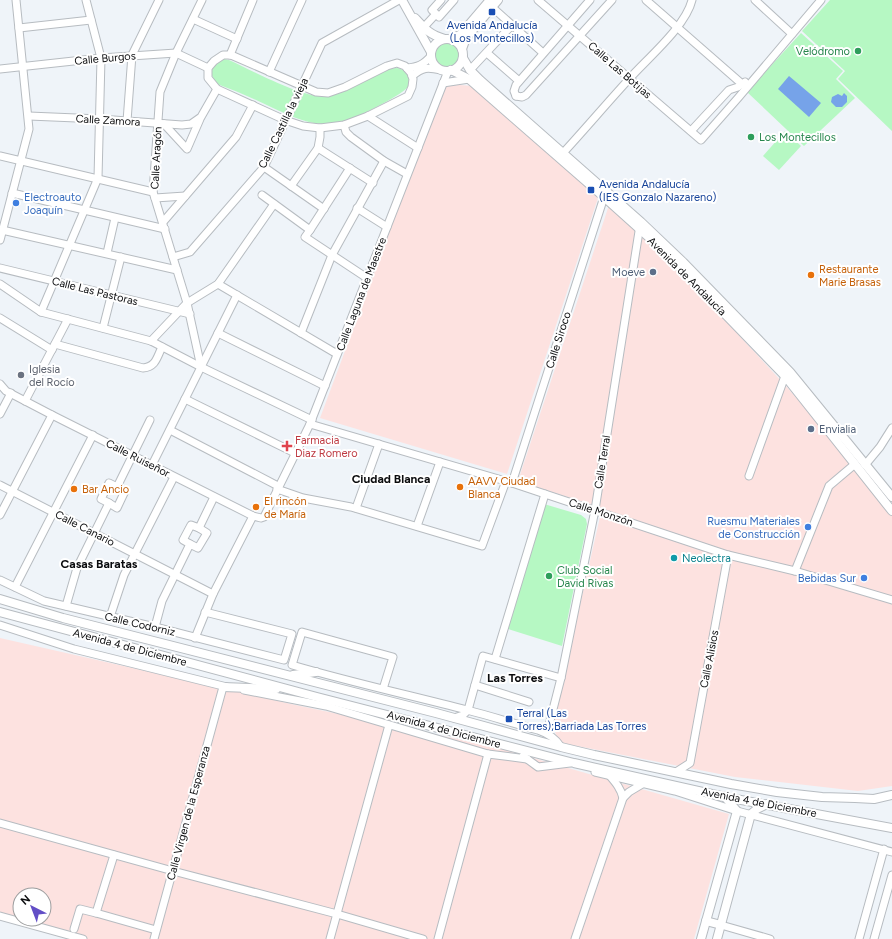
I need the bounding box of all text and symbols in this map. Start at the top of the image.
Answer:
marker: Avenida Andalucía (Los Montecillos) [487,7,497,17]
place label: Avenida Andalucía (Los Montecillos) [447,19,537,45]
street label: Calle Las Botijas [585,39,654,101]
place label: Velódromo [796,45,850,58]
marker: Velódromo [853,46,863,56]
street label: Calle Burgos [74,49,136,68]
street label: Calle Castilla la vieja [256,76,311,171]
street label: Calle Zamora [75,112,141,129]
street label: Calle Aragón [148,126,165,190]
place label: Los Montecillos [759,131,836,144]
marker: Los Montecillos [746,132,756,142]
place label: Avenida Andalucía (IES Gonzalo Nazareno) [599,178,717,204]
marker: Avenida Andalucía (IES Gonzalo Nazareno) [586,185,596,195]
place label: Electroauto Joaquín [24,191,81,217]
marker: Electroauto Joaquín [11,198,21,208]
street label: Avenida de Andalucía [645,234,729,318]
street label: Calle Laguna de Maestre [334,236,389,353]
place label: Restaurante Marie Brasas [819,263,881,289]
place label: Moeve [612,266,645,279]
marker: Moeve [648,267,658,277]
marker: Restaurante Marie Brasas [806,270,816,280]
street label: Calle Las Pastoras [50,275,139,308]
street label: Calle Siroco [543,310,574,370]
place label: Iglesia del Rocío [29,363,75,389]
marker: Iglesia del Rocío [16,370,26,380]
place label: Envialia [819,423,856,436]
marker: Envialia [806,424,816,434]
place label: Farmacia Diaz Romero [295,434,358,460]
street label: Calle Terral [592,434,613,490]
street label: Calle Ruiseñor [104,437,172,480]
marker: Farmacia Diaz Romero [282,441,292,451]
district label: Ciudad Blanca [352,472,430,486]
place label: AAVV Ciudad Blanca [468,475,536,501]
marker: AAVV Ciudad Blanca [455,482,465,492]
place label: Bar Ancio [82,483,129,496]
marker: Bar Ancio [69,484,79,494]
place label: El rincón de María [264,495,307,521]
street label: Calle Monzón [567,496,635,529]
marker: El rincón de María [251,502,261,512]
street label: Calle Canario [53,508,117,549]
place label: Ruesmu Materiales de Construcción [707,515,800,541]
marker: Ruesmu Materiales de Construcción [803,522,813,532]
place label: Neolectra [682,552,731,565]
marker: Neolectra [669,553,679,563]
district label: Casas Baratas [61,557,138,571]
place label: Club Social David Rivas [557,564,613,590]
marker: Club Social David Rivas [544,571,554,581]
place label: Bebidas Sur [798,572,856,585]
marker: Bebidas Sur [859,573,869,583]
street label: Calle Codorniz [103,610,176,639]
street label: Avenida 4 de Diciembre [72,626,188,669]
street label: Calle Alisios [698,629,721,689]
district label: Las Torres [487,671,543,685]
place label: Terral (Las Torres);Barriada Las Torres [517,707,646,733]
street label: Avenida 4 de Diciembre [386,708,502,751]
marker: Terral (Las Torres);Barriada Las Torres [504,714,514,724]
street label: Calle Virgen de la Esperanza [164,744,213,882]
street label: Avenida 4 de Diciembre [700,785,818,820]
north arrow [12,887,52,927]
text: N [18,892,33,908]

